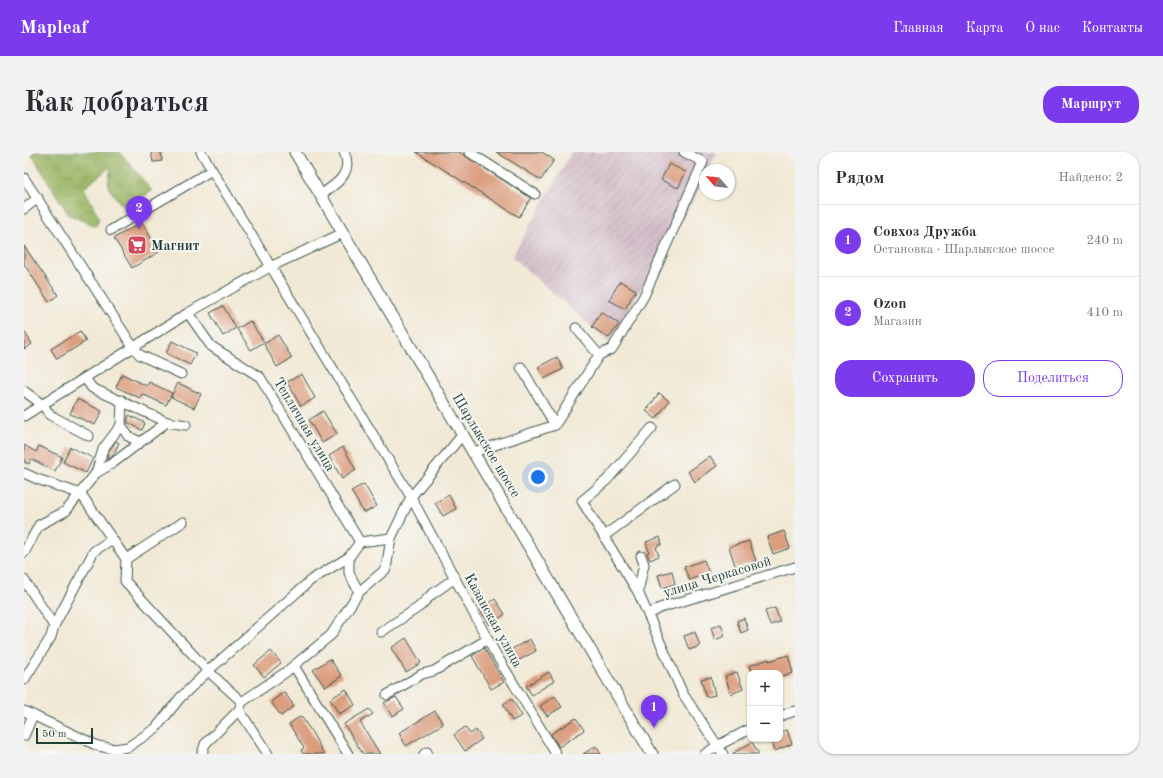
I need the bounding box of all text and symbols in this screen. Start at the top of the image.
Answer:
text: Mapleaf [20,19,88,38]
text: Главная [893,21,943,35]
text: Карта [965,21,1003,35]
text: О нас [1025,21,1060,35]
text: Контакты [1082,21,1143,35]
button: Маршрут [1043,86,1139,123]
text: Как добраться [24,90,209,118]
north arrow [699,164,735,200]
text: Рядом [835,170,884,187]
text: Найдено: 2 [1059,171,1123,184]
pin: 2 [126,196,152,229]
text: Совхоз Дружба [873,225,977,240]
supermarket icon: Магнит [126,234,148,256]
text: 1 [844,234,852,247]
text: 240 m [1086,234,1123,247]
place label: Магнит [151,239,200,253]
text: Остановка · Шарлыкское шоссе [873,243,1054,256]
text: Ozon [873,297,906,312]
text: 2 [844,306,852,319]
text: 410 m [1086,306,1123,319]
text: Магазин [873,315,922,328]
button: Сохранить [835,360,975,397]
button: Поделиться [983,360,1123,397]
street label: Тепличная улица [271,375,338,474]
street label: Шарлыкское шоссе [450,391,523,500]
your location [528,467,548,487]
street label: улица Черкасовой [662,554,773,600]
street label: Казанская улица [462,571,525,670]
map controls [747,670,783,742]
button: + [747,670,783,706]
pin: 1 [641,695,667,728]
button: − [747,706,783,742]
scale bar [36,726,93,745]
text: 50 m [42,729,67,740]

